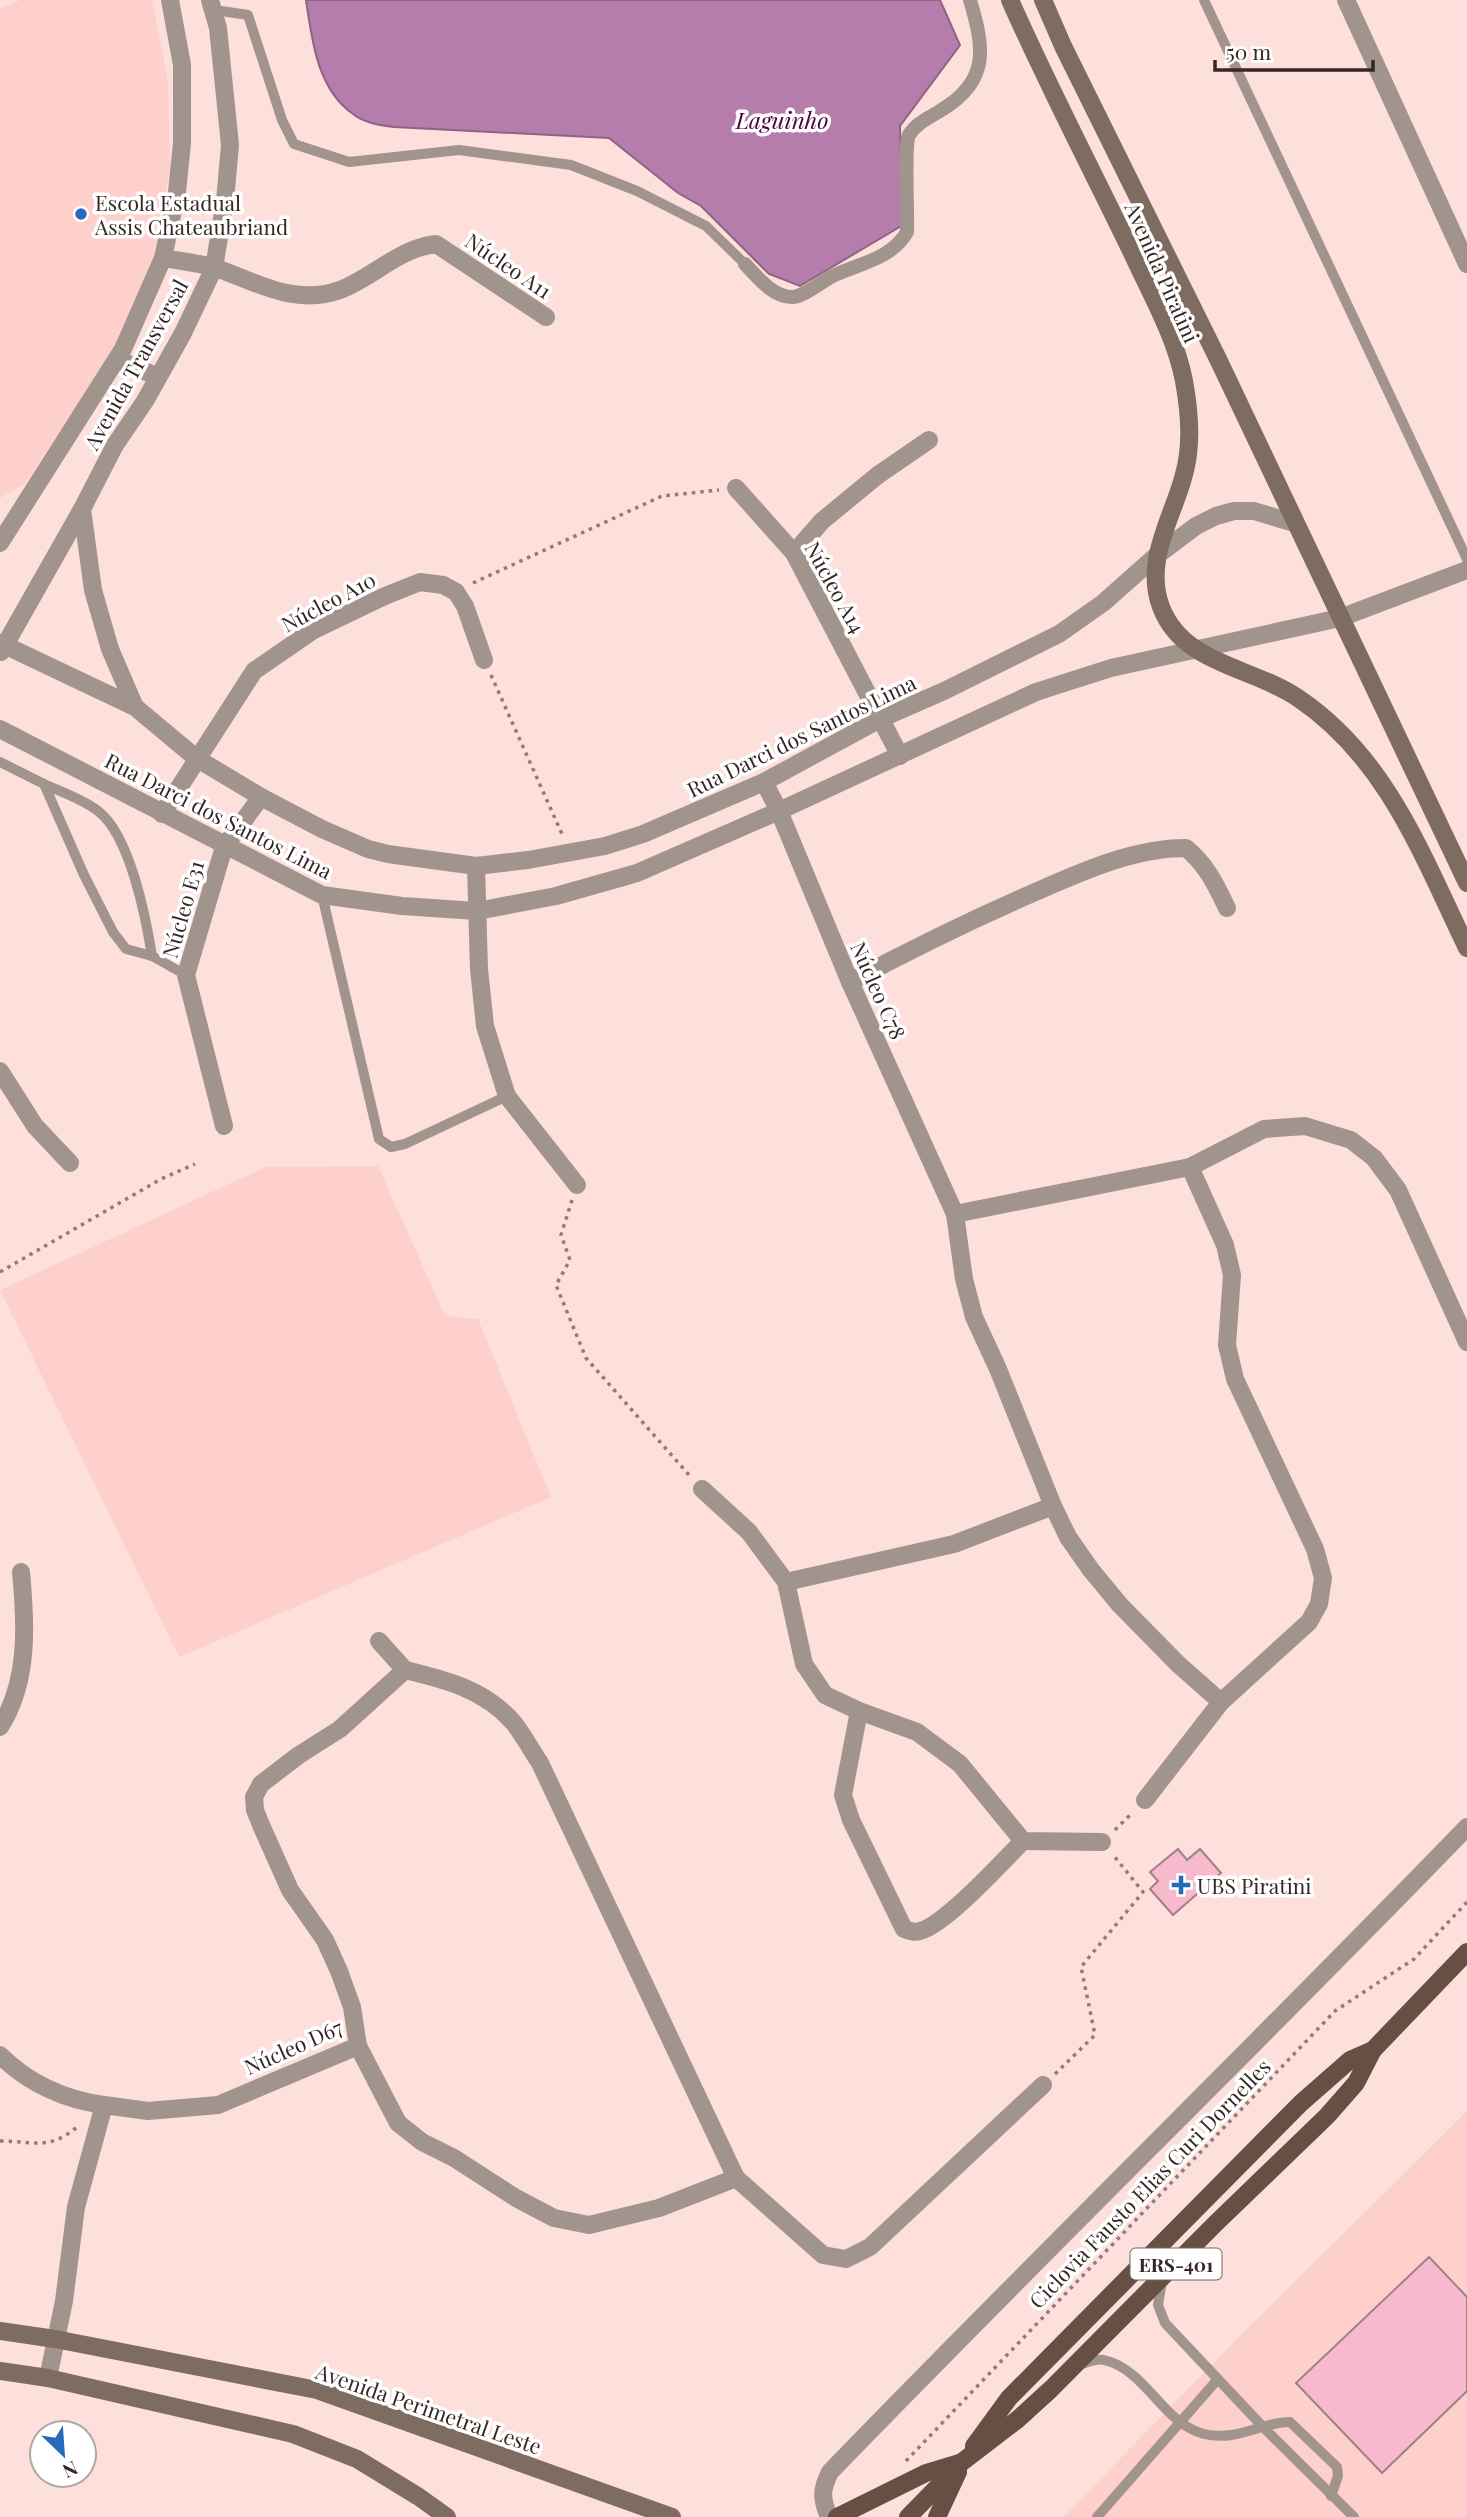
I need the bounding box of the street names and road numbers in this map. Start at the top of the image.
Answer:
street label: Avenida Piratini [1119,197,1206,347]
street label: Núcleo A11 [460,226,558,304]
street label: Avenida Transversal [76,274,193,455]
street label: Núcleo A14 [799,536,873,638]
street label: Núcleo A10 [276,564,380,638]
street label: Rua Darci dos Santos Lima [682,667,920,803]
street label: Rua Darci dos Santos Lima [101,746,338,885]
street label: Núcleo E31 [155,857,209,961]
street label: Núcleo C78 [845,937,913,1043]
street label: Núcleo D67 [240,2012,347,2080]
street label: Ciclovia Fausto Elias Curi Dornelles [1022,2052,1276,2314]
road number: ERS-401 [1130,2248,1222,2280]
street label: Avenida Perimetral Leste [312,2356,545,2460]

